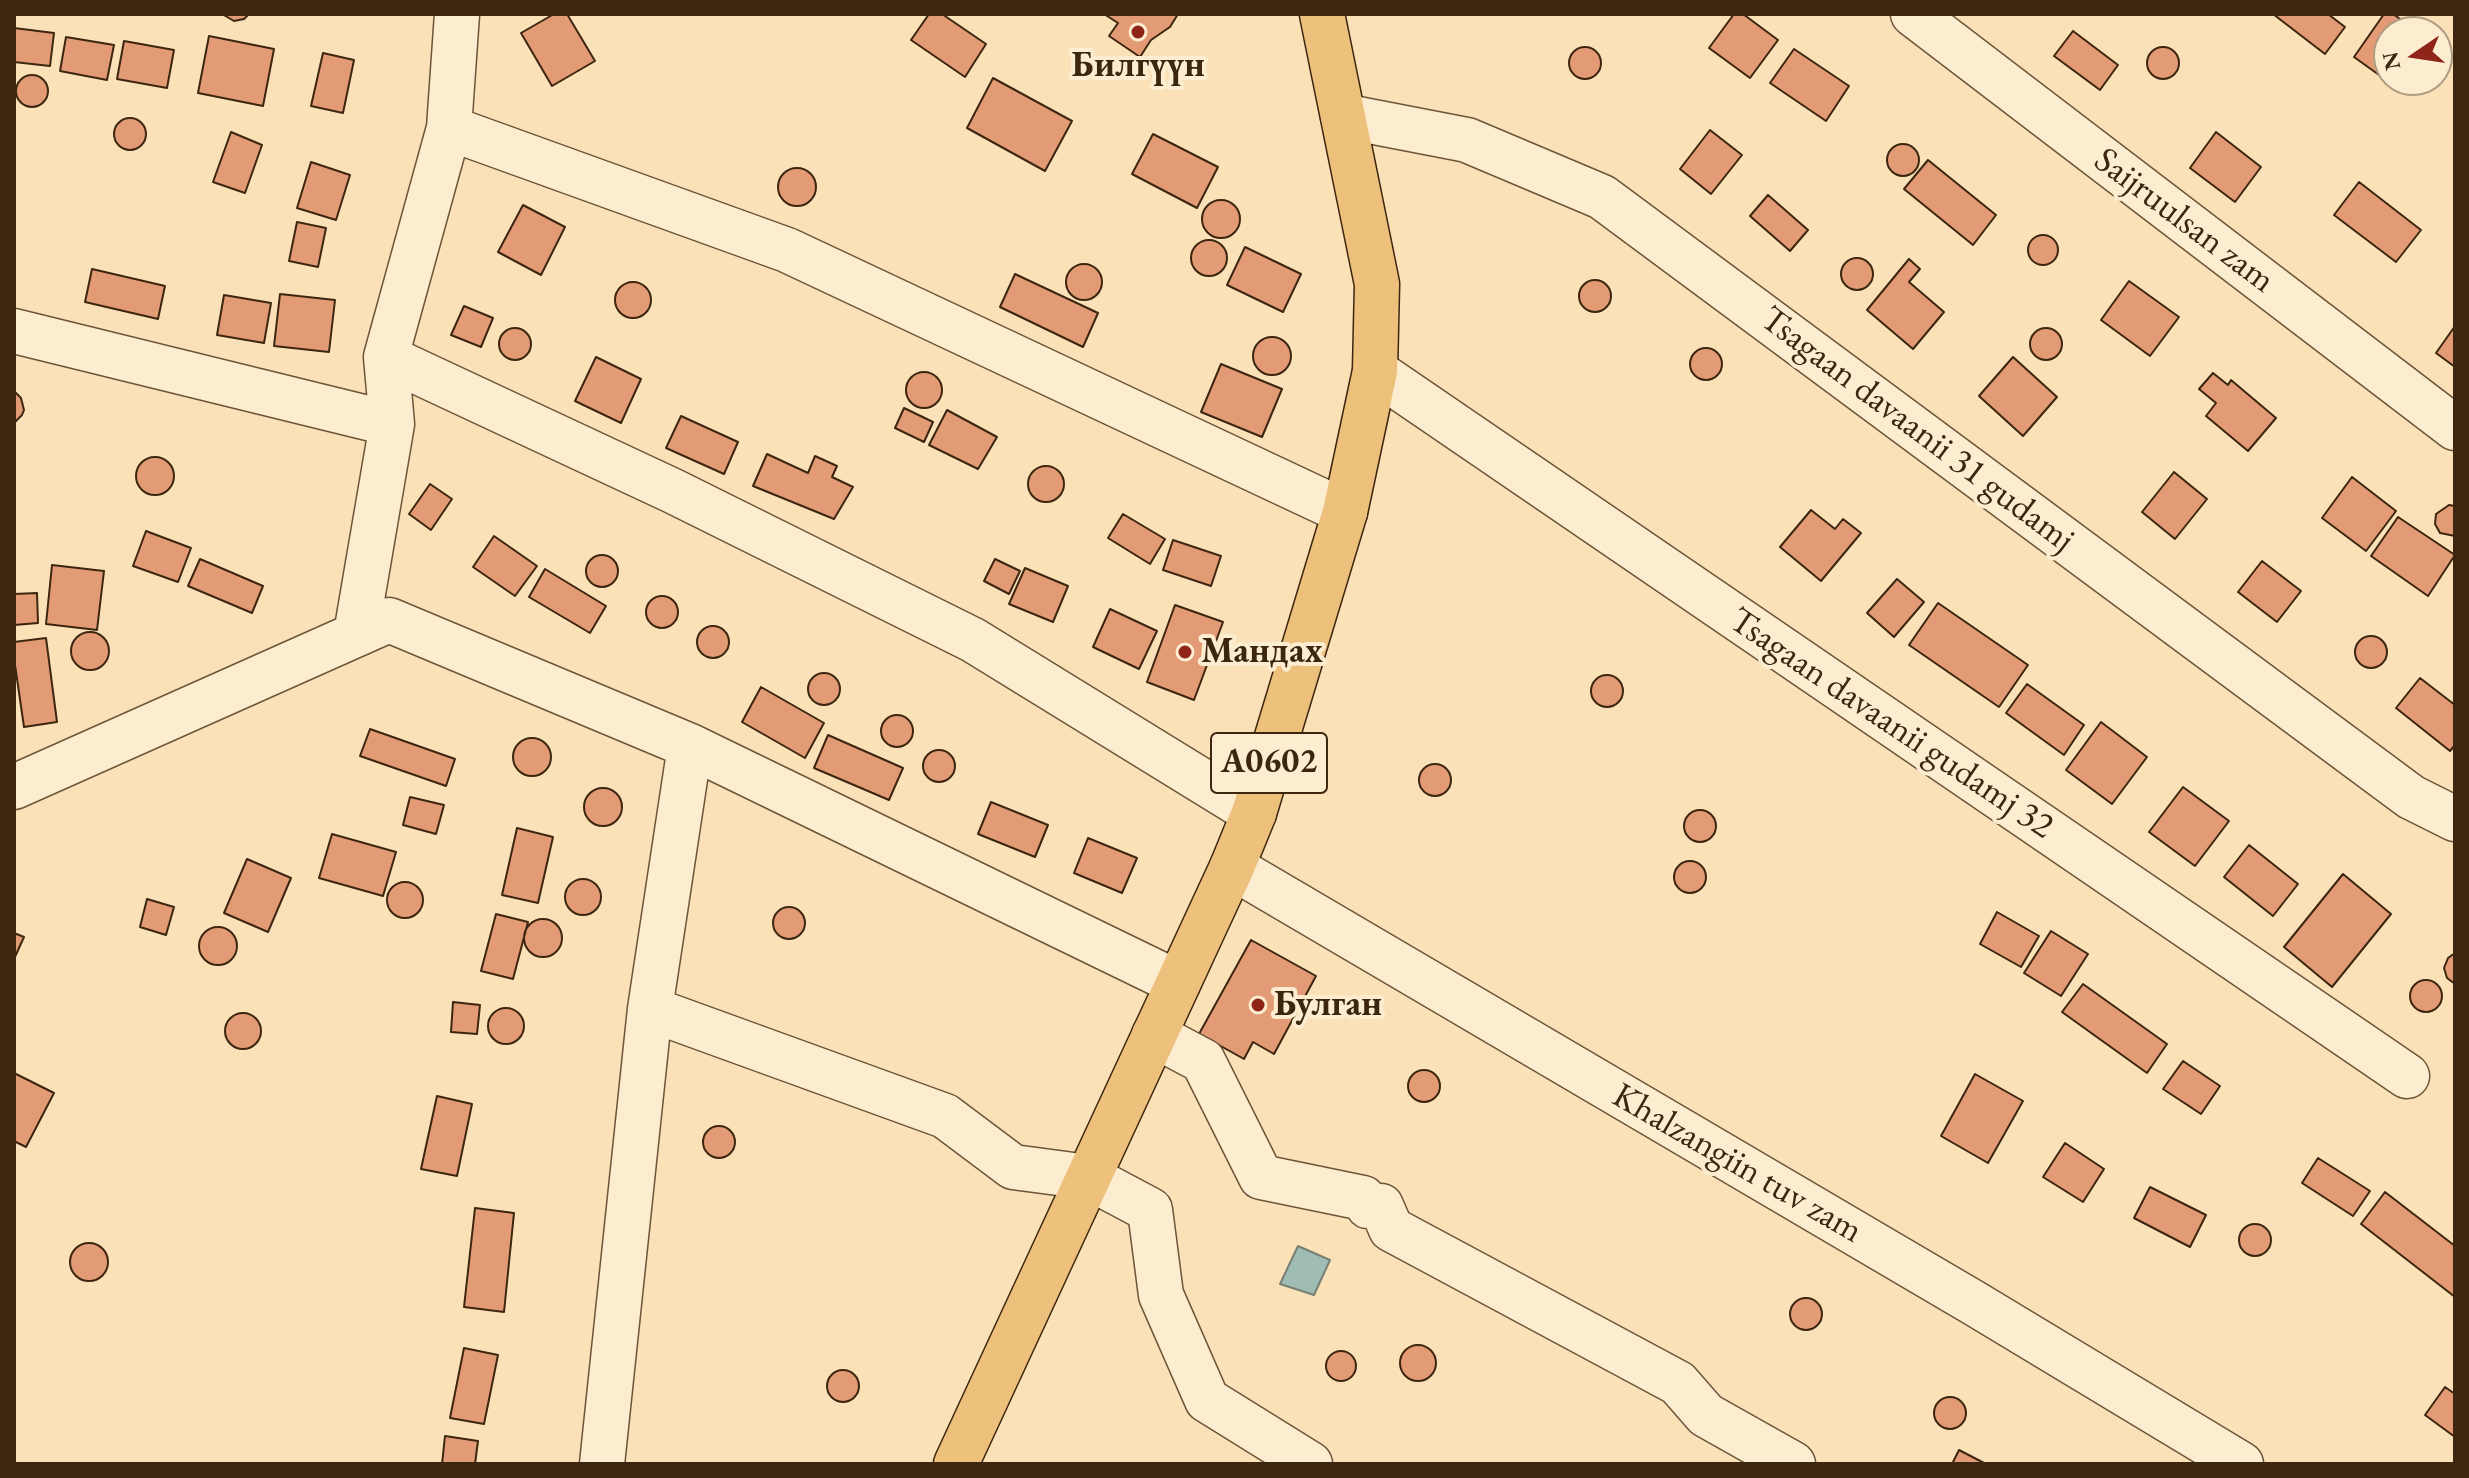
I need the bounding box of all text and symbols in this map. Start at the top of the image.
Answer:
north arrow [2373,16,2453,96]
marker: Билгүүн [1129,23,1147,41]
place label: Билгүүн [1071,44,1205,88]
text: N [2375,49,2407,73]
street label: Saijruulsan zam [2085,139,2283,303]
street label: Tsagaan davaanii 31 gudamj [1752,298,2082,562]
street label: Tsagaan davaanii gudamj 32 [1721,599,2061,849]
place label: Мандах [1201,630,1323,674]
marker: Мандах [1176,643,1194,661]
road number: A0602 [1211,733,1327,793]
place label: Булган [1274,983,1382,1027]
marker: Булган [1249,996,1267,1014]
street label: Khalzangiin tuv zam [1604,1075,1870,1253]

